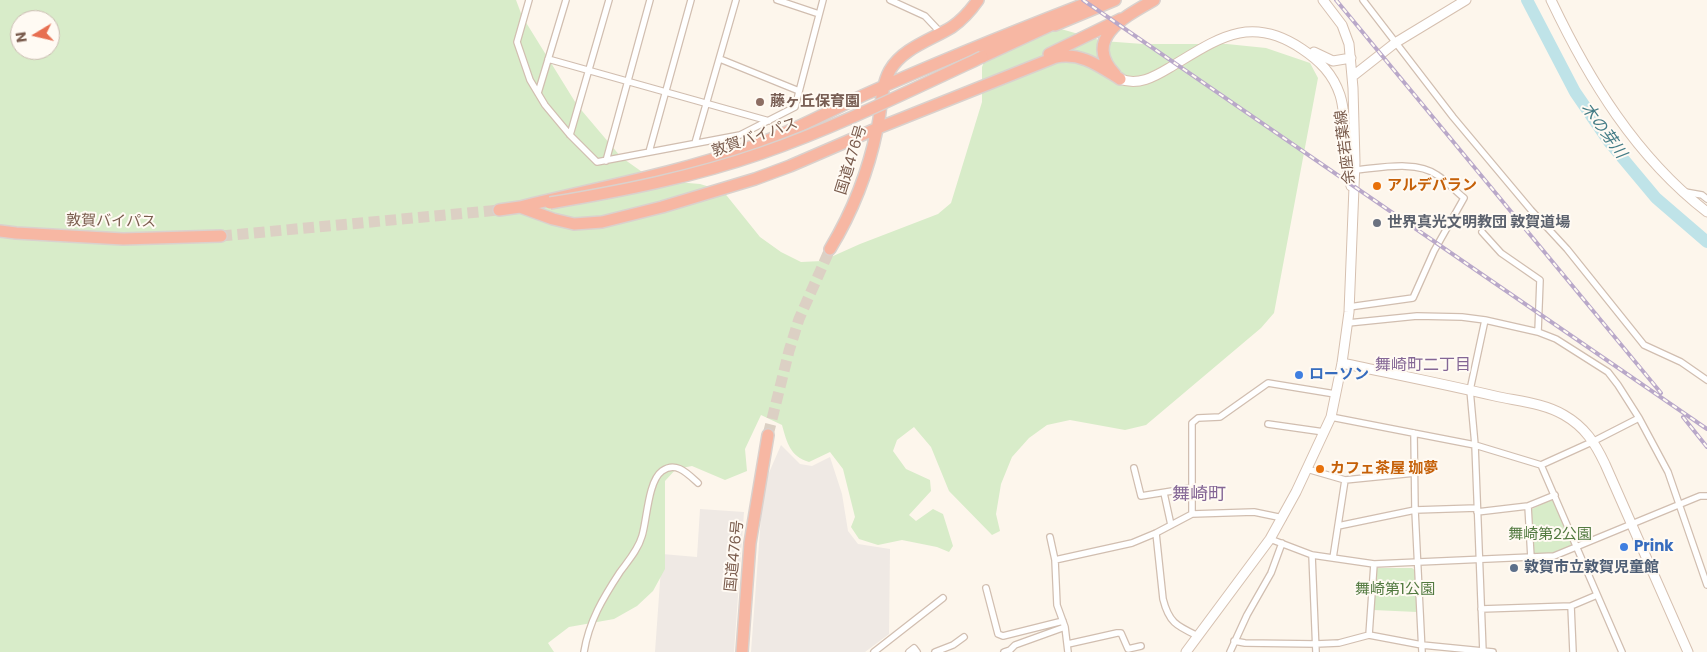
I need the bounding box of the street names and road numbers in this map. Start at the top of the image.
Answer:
street label: 余座若葉線 [1332,109,1360,185]
street label: 敦賀バイパス [710,115,800,161]
street label: 国道476号 [833,123,871,197]
street label: 敦賀バイパス [66,212,156,232]
street label: 国道476号 [722,519,748,593]

